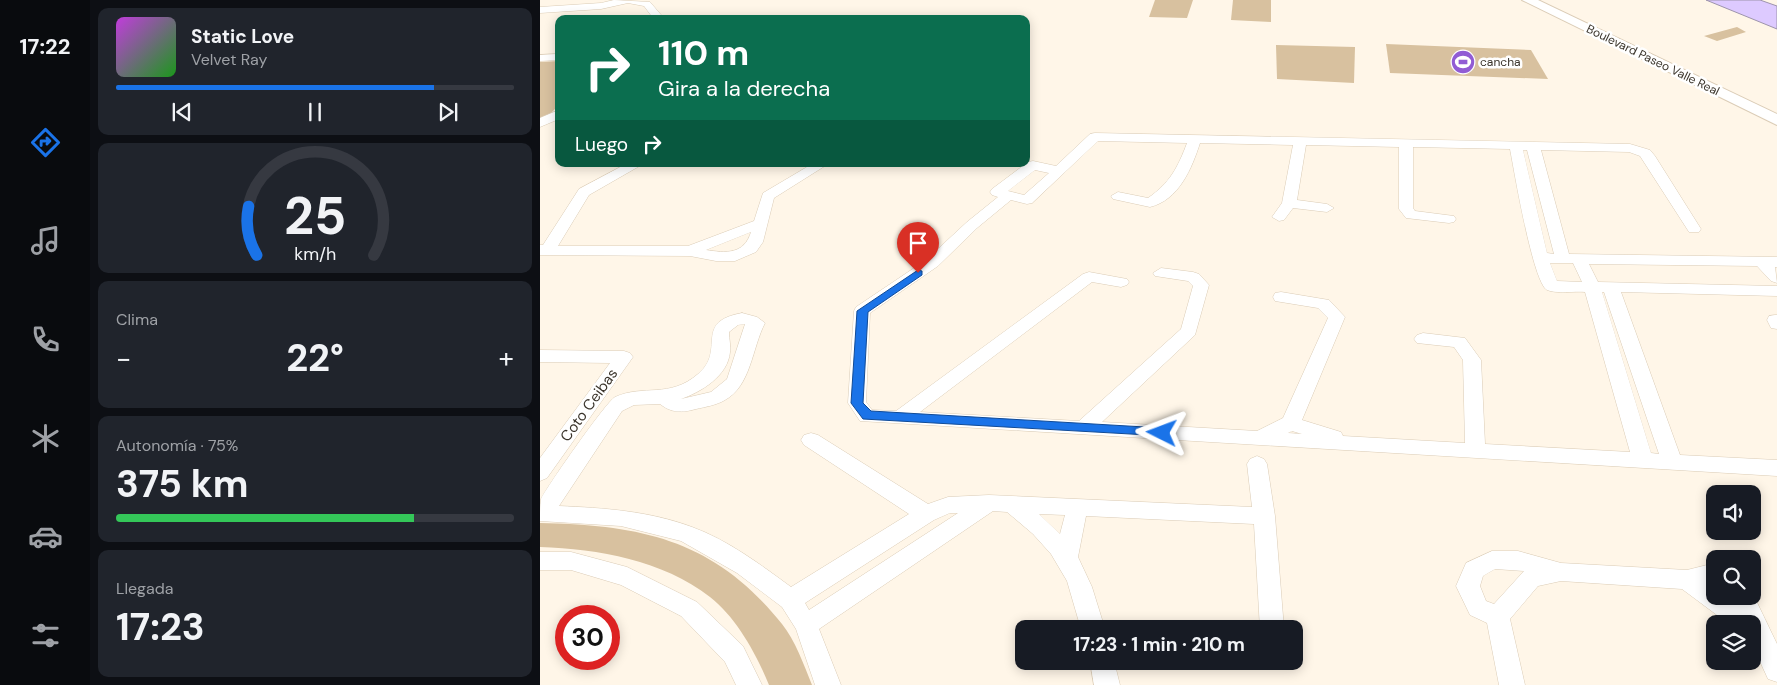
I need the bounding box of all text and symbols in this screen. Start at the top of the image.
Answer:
street label: Boulevard Paseo Valle Real [1584,21,1722,99]
text: Static Love [191,24,294,49]
text: 110 m [658,30,749,76]
text: 17:22 [20,32,70,61]
icon: right [575,35,640,100]
text: Velvet Ray [191,49,267,70]
sports icon: cancha [1450,49,1476,75]
place label: cancha [1480,54,1521,70]
text: Gira a la derecha [658,74,830,103]
icon: previous [168,98,196,126]
icon: pause [301,98,329,126]
icon: next [434,98,462,126]
icon: directions [28,125,63,160]
icon: right [638,130,666,158]
text: Luego [575,132,628,157]
text: 25 [284,182,346,250]
pin [897,222,939,273]
icon: music [28,223,63,258]
icon: arrive [904,229,932,257]
text: km/h [294,242,336,266]
text: Clima [116,309,158,330]
icon: phone [28,322,63,357]
text: 22° [286,333,344,383]
text: − [116,340,131,377]
text: + [499,340,514,377]
street label: Coto Ceibas [556,364,622,446]
position arrow [1135,406,1187,458]
icon: climate [28,421,63,456]
text: Autonomía · 75% [116,435,238,456]
text: 375 km [116,459,248,509]
map controls [1706,485,1761,670]
button: sound [1706,485,1761,540]
icon: car [28,519,63,554]
button: search [1706,550,1761,605]
text: Llegada [116,578,173,599]
text: 17:23 [116,602,205,652]
speed limit sign: 30 [555,605,620,670]
button: layers [1706,615,1761,670]
icon: filters [28,618,63,653]
text: 17:23 · 1 min · 210 m [1073,632,1245,657]

